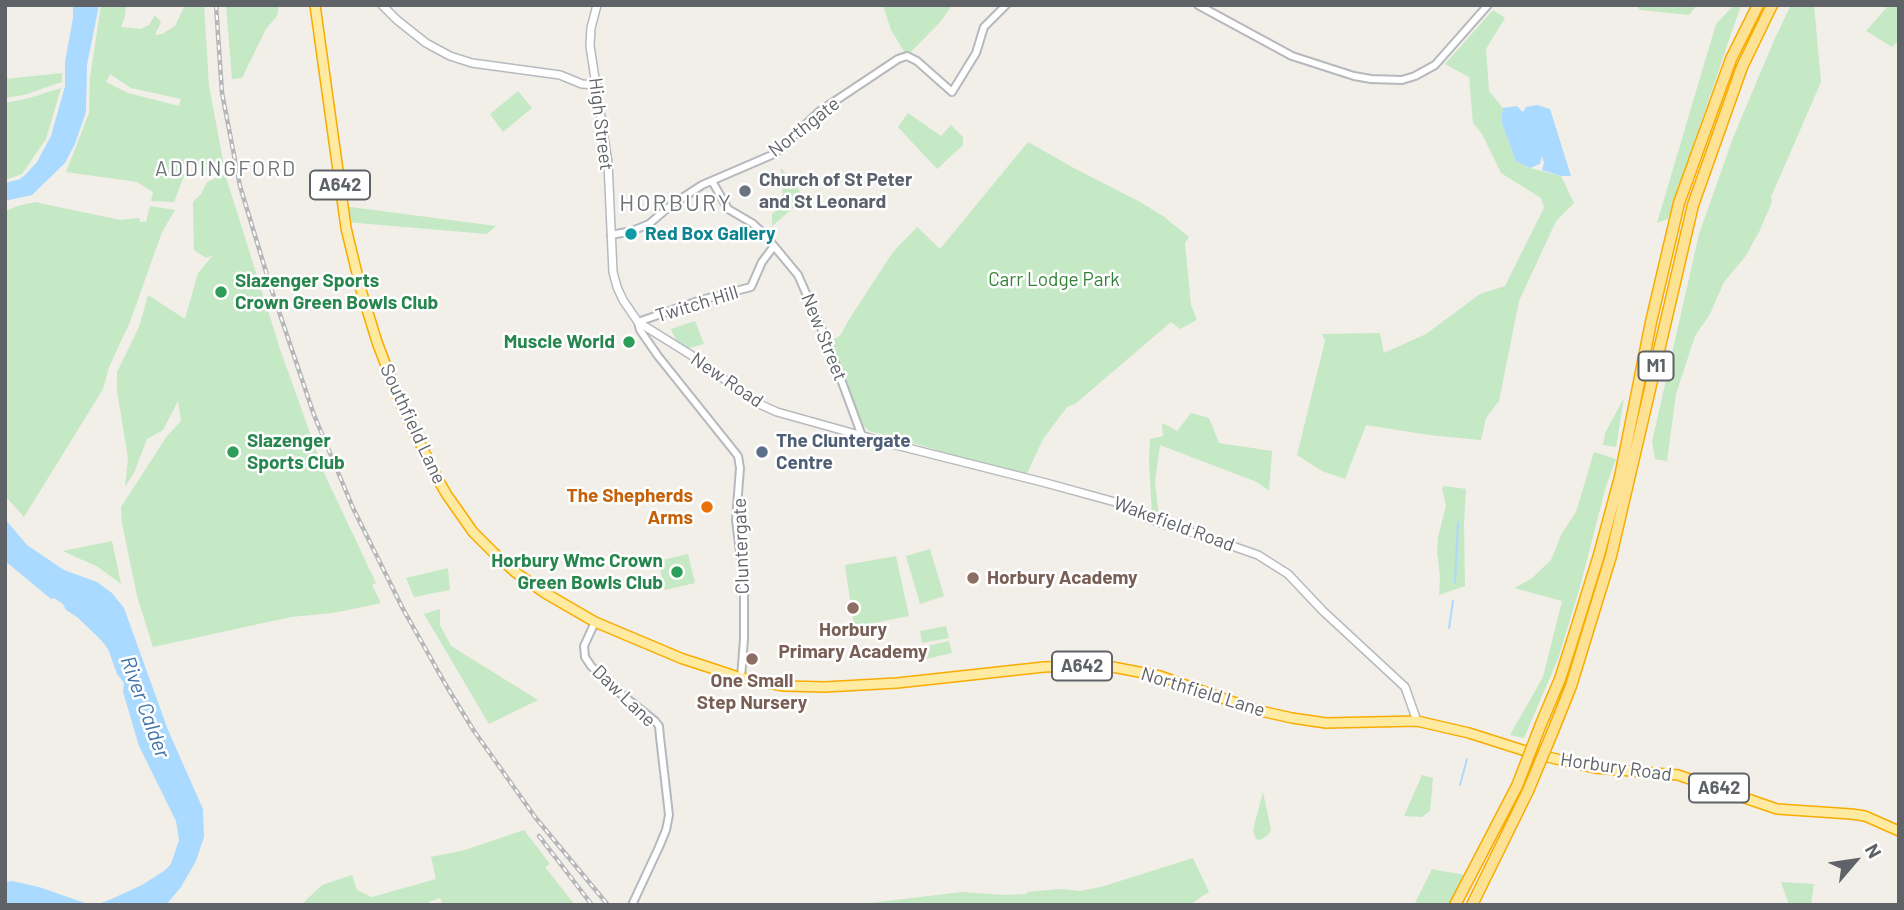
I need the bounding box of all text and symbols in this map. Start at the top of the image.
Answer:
street label: High Street [584,76,618,172]
street label: Northgate [764,92,844,162]
district label: ADDINGFORD [156,156,296,182]
place label: Church of St Peter and St Leonard [759,169,912,213]
road number: A642 [310,170,370,200]
marker: Church of St Peter and St Leonard [737,183,753,199]
district label: HORBURY [620,189,732,217]
place label: Red Box Gallery [645,223,776,245]
marker: Red Box Gallery [623,226,639,242]
park label: Carr Lodge Park [988,269,1120,291]
place label: Slazenger Sports Crown Green Bowls Club [235,270,438,314]
street label: Twitch Hill [653,281,741,327]
marker: Slazenger Sports Crown Green Bowls Club [213,284,229,300]
street label: New Street [796,290,852,384]
place label: Muscle World [504,331,615,353]
marker: Muscle World [621,334,637,350]
street label: New Road [687,348,767,412]
road number: M1 [1638,352,1674,380]
street label: Southfield Lane [375,360,451,488]
place label: Slazenger Sports Club [247,430,345,474]
place label: The Cluntergate Centre [776,430,911,474]
marker: Slazenger Sports Club [225,444,241,460]
marker: The Cluntergate Centre [754,444,770,460]
place label: The Shepherds Arms [567,485,693,529]
street label: Wakefield Road [1110,492,1238,556]
street label: Cluntergate [728,497,754,595]
marker: The Shepherds Arms [699,499,715,515]
place label: Horbury Wmc Crown Green Bowls Club [491,550,663,594]
marker: Horbury Wmc Crown Green Bowls Club [669,564,685,580]
place label: Horbury Academy [987,567,1138,589]
marker: Horbury Academy [965,570,981,586]
marker: Horbury Primary Academy [845,600,861,616]
place label: Horbury Primary Academy [778,619,928,663]
marker: One Small Step Nursery [744,651,760,667]
road number: A642 [1052,652,1112,680]
water label: River Calder [115,653,175,761]
street label: Daw Lane [588,660,660,732]
street label: Northfield Lane [1138,662,1268,722]
place label: One Small Step Nursery [697,670,807,714]
street label: Horbury Road [1559,748,1673,786]
road number: A642 [1689,774,1749,802]
north arrow [1820,826,1890,896]
text: N [1861,839,1887,862]

